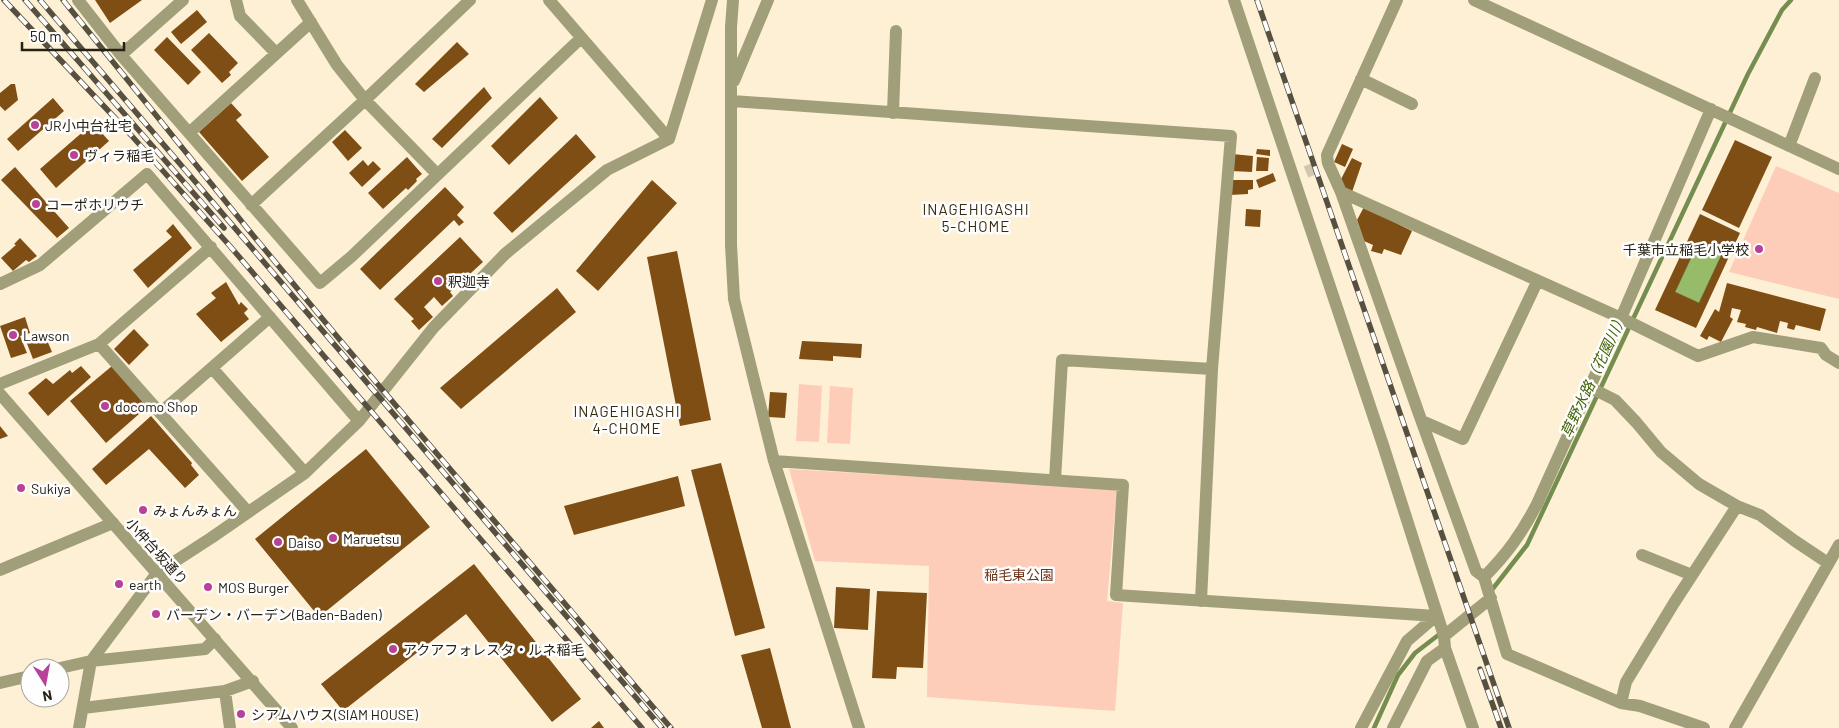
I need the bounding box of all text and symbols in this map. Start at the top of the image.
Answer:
scale bar [22,20,125,52]
text: 50 m [30,27,62,45]
place label: JR小中台社宅 [45,117,132,134]
marker: JR小中台社宅 [29,119,41,131]
place label: ヴィラ稲毛 [84,147,154,164]
marker: ヴィラ稲毛 [68,149,80,161]
place label: コーポホリウチ [46,196,144,213]
marker: コーポホリウチ [30,198,42,210]
district label: INAGEHIGASHI 5-CHOME [922,200,1030,235]
place label: 千葉市立稲毛小学校 [1623,241,1749,258]
marker: 千葉市立稲毛小学校 [1753,243,1765,255]
place label: 釈迦寺 [448,273,490,290]
marker: 釈迦寺 [432,275,444,287]
water label: 草野水路（花園川） [1556,310,1630,440]
place label: Lawson [23,327,70,344]
marker: Lawson [7,329,19,341]
place label: docomo Shop [115,398,198,415]
marker: docomo Shop [99,400,111,412]
district label: INAGEHIGASHI 4-CHOME [573,402,681,437]
place label: Sukiya [31,480,71,497]
marker: Sukiya [15,482,27,494]
place label: みょんみょん [153,502,237,519]
marker: みょんみょん [137,504,149,516]
street label: 小仲台坂通り [123,514,191,588]
place label: Maruetsu [343,530,399,547]
marker: Maruetsu [327,532,339,544]
place label: Daiso [288,534,322,551]
marker: Daiso [272,536,284,548]
park label: 稲毛東公園 [984,566,1054,583]
place label: earth [129,576,161,593]
marker: earth [113,578,125,590]
place label: MOS Burger [218,579,289,596]
marker: MOS Burger [202,581,214,593]
place label: バーデン・バーデン(Baden-Baden) [166,606,382,623]
marker: バーデン・バーデン(Baden-Baden) [150,608,162,620]
place label: アクアフォレスタ・ルネ稲毛 [403,641,584,658]
marker: アクアフォレスタ・ルネ稲毛 [387,643,399,655]
north arrow [20,658,70,708]
text: N [41,687,54,705]
place label: シアムハウス(SIAM HOUSE) [251,706,418,723]
marker: シアムハウス(SIAM HOUSE) [235,708,247,720]

